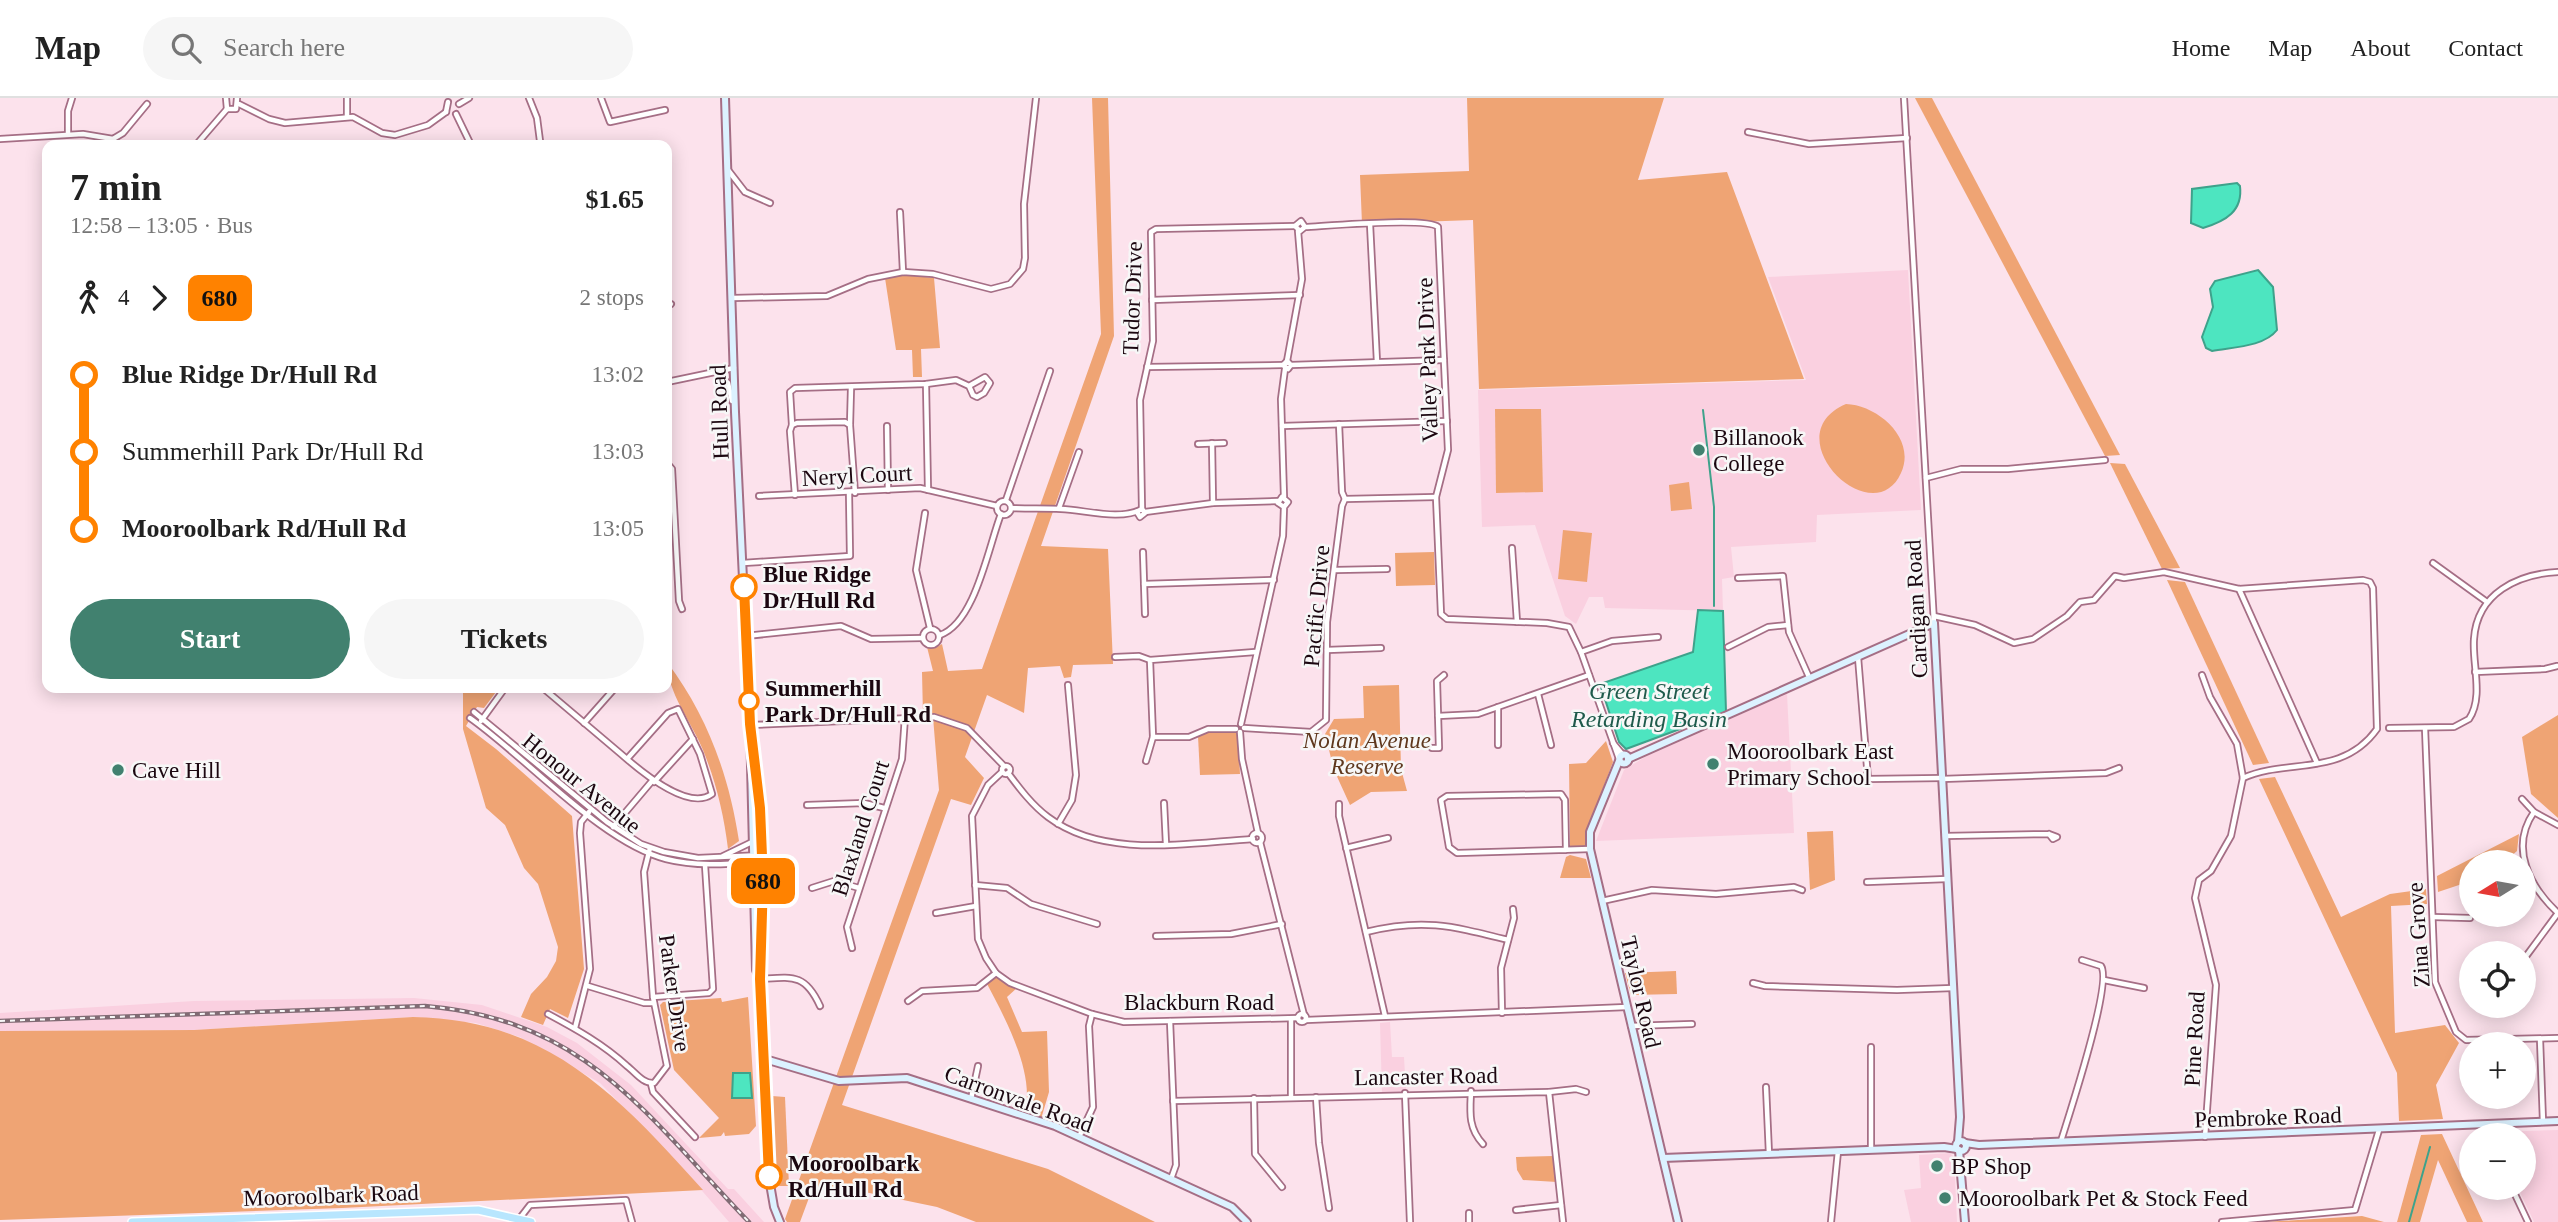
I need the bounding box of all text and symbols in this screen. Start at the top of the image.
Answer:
search box [143,17,633,80]
icon: search [167,29,205,67]
text: Map [35,30,101,66]
text: Search here [223,33,345,62]
text: Home [2172,35,2230,61]
text: Map [2268,35,2312,61]
text: About [2350,35,2410,61]
text: Contact [2448,35,2523,61]
text: 7 min [70,166,162,208]
text: $1.65 [586,185,644,214]
text: 12:58 – 13:05 · Bus [70,213,253,238]
street label: Tudor Drive [1118,241,1147,355]
street label: Valley Park Drive [1412,277,1443,443]
icon: walk [70,279,108,317]
icon: forward [140,279,178,317]
text: 4 [118,285,130,310]
text: 680 [202,285,238,311]
text: 2 stops [579,285,644,310]
text: Blue Ridge Dr/Hull Rd [122,360,377,389]
text: 13:02 [592,362,644,387]
street label: Hull Road [705,363,734,460]
place label: Billanook College [1713,425,1804,476]
text: Summerhill Park Dr/Hull Rd [122,437,423,466]
text: 13:03 [592,439,644,464]
marker: Billanook College [1691,442,1707,458]
street label: Neryl Court [801,460,913,491]
text: Mooroolbark Rd/Hull Rd [122,514,406,543]
text: 13:05 [592,516,644,541]
street label: Cardigan Road [1900,539,1933,679]
street label: Pacific Drive [1299,544,1334,668]
place label: Blue Ridge Dr/Hull Rd [763,562,875,613]
marker: Blue Ridge Dr/Hull Rd [731,574,757,600]
button: Start [70,599,350,679]
button: Tickets [364,599,644,679]
place label: Summerhill Park Dr/Hull Rd [765,676,931,727]
water label: Green Street Retarding Basin [1570,678,1727,732]
marker: Summerhill Park Dr/Hull Rd [739,691,759,711]
street label: Honour Avenue [518,728,646,839]
park label: Nolan Avenue Reserve [1302,728,1431,779]
place label: Mooroolbark East Primary School [1727,739,1894,790]
marker: Mooroolbark East Primary School [1705,756,1721,772]
street label: Blaxland Court [827,757,894,899]
place label: Cave Hill [132,758,221,783]
marker: Cave Hill [110,762,126,778]
north arrow [2459,850,2536,928]
map controls [2459,850,2536,1200]
line badge: 680 [723,858,803,904]
text: 680 [745,868,781,894]
street label: Zina Grove [2402,882,2435,988]
street label: Parker Drive [654,933,695,1053]
street label: Taylor Road [1616,934,1666,1051]
button: locate [2459,941,2536,1018]
street label: Blackburn Road [1124,990,1275,1015]
street label: Pine Road [2180,990,2209,1087]
button: + [2459,1032,2536,1109]
street label: Carronvale Road [941,1061,1097,1138]
street label: Lancaster Road [1354,1063,1499,1090]
street label: Pembroke Road [2194,1102,2343,1133]
button: − [2459,1123,2536,1200]
place label: Mooroolbark Rd/Hull Rd [788,1151,919,1202]
place label: BP Shop [1951,1154,2031,1179]
marker: BP Shop [1929,1158,1945,1174]
marker: Mooroolbark Rd/Hull Rd [756,1163,782,1189]
street label: Mooroolbark Road [243,1180,420,1211]
place label: Mooroolbark Pet & Stock Feed [1959,1186,2248,1211]
marker: Mooroolbark Pet & Stock Feed [1937,1190,1953,1206]

